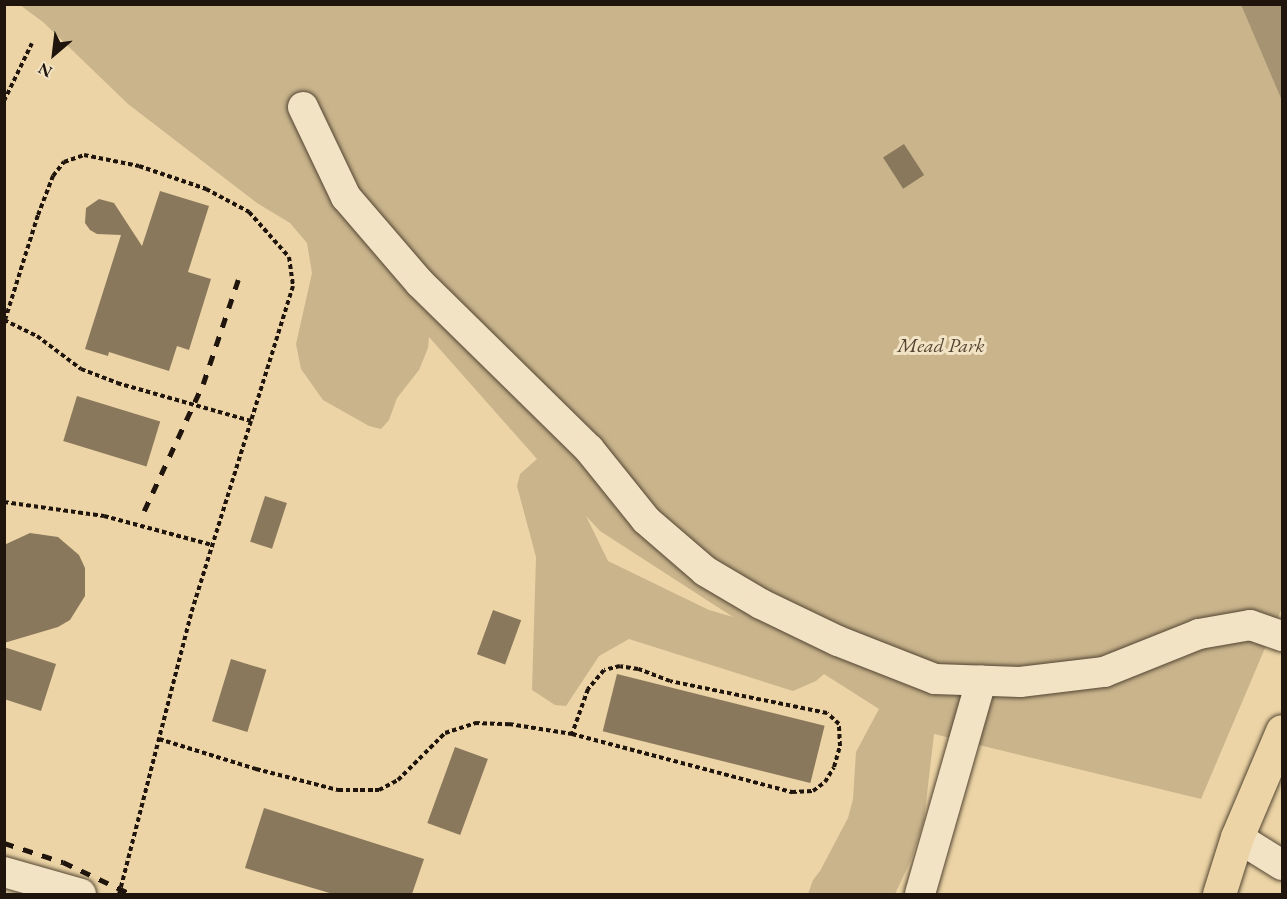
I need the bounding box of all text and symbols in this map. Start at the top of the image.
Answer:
north arrow [24,24,84,84]
text: N [35,58,56,83]
park label: Mead Park [897,333,985,357]

